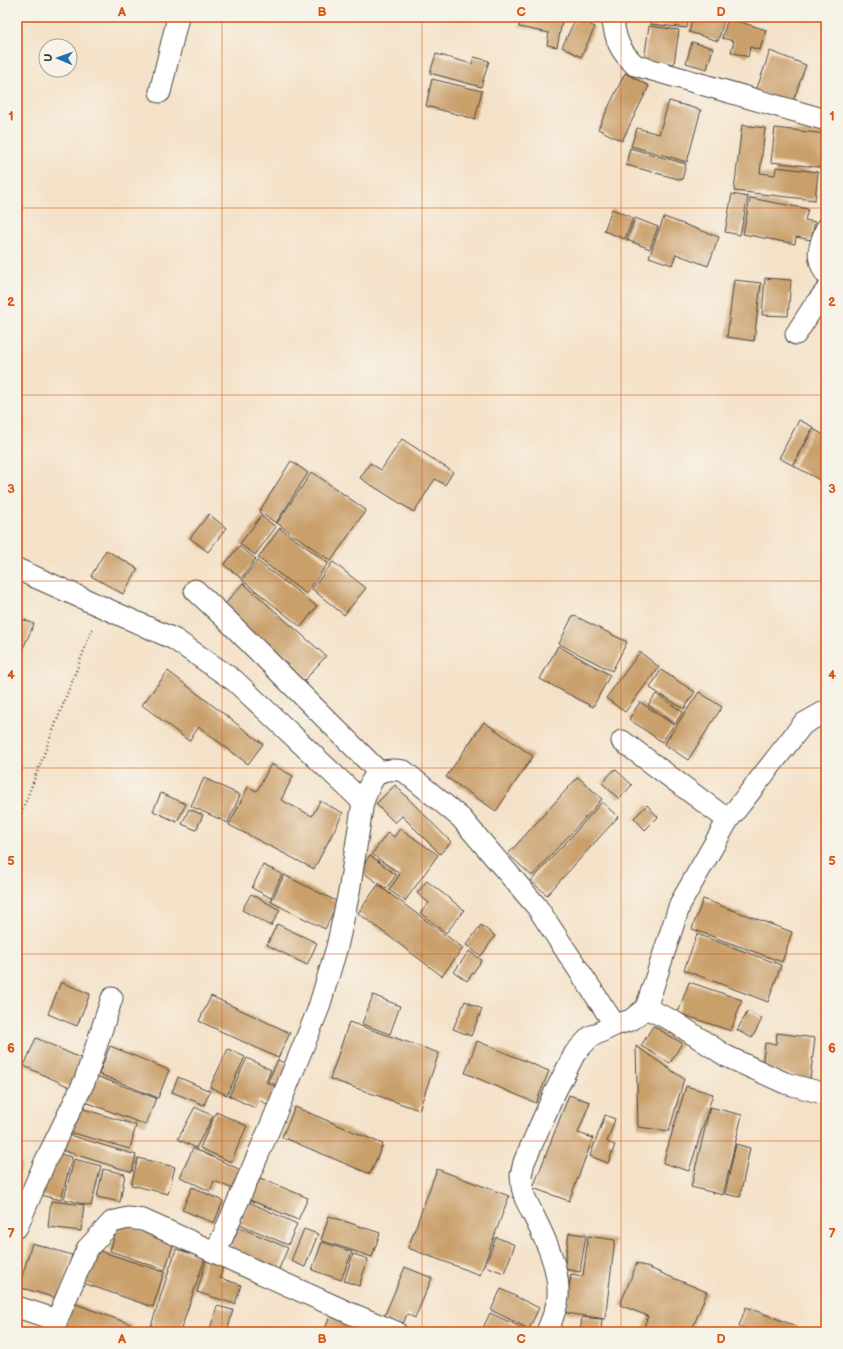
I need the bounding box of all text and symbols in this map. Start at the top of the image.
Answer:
text: A [117,4,126,20]
text: B [317,4,327,20]
text: C [516,4,526,20]
text: D [716,4,726,20]
north arrow [38,38,78,78]
text: U [42,53,55,62]
text: 1 [8,108,14,124]
text: 1 [829,108,835,124]
text: 2 [7,294,15,310]
text: 2 [828,294,836,310]
text: 3 [7,481,15,497]
text: 3 [828,481,836,497]
text: 4 [7,667,15,683]
text: 4 [828,667,836,683]
text: 5 [7,853,15,869]
text: 5 [828,853,836,869]
text: 6 [7,1040,15,1056]
text: 6 [828,1040,836,1056]
text: 7 [7,1226,15,1242]
text: 7 [828,1226,836,1242]
text: A [117,1331,126,1347]
text: B [317,1331,327,1347]
text: C [516,1331,526,1347]
text: D [716,1331,726,1347]

